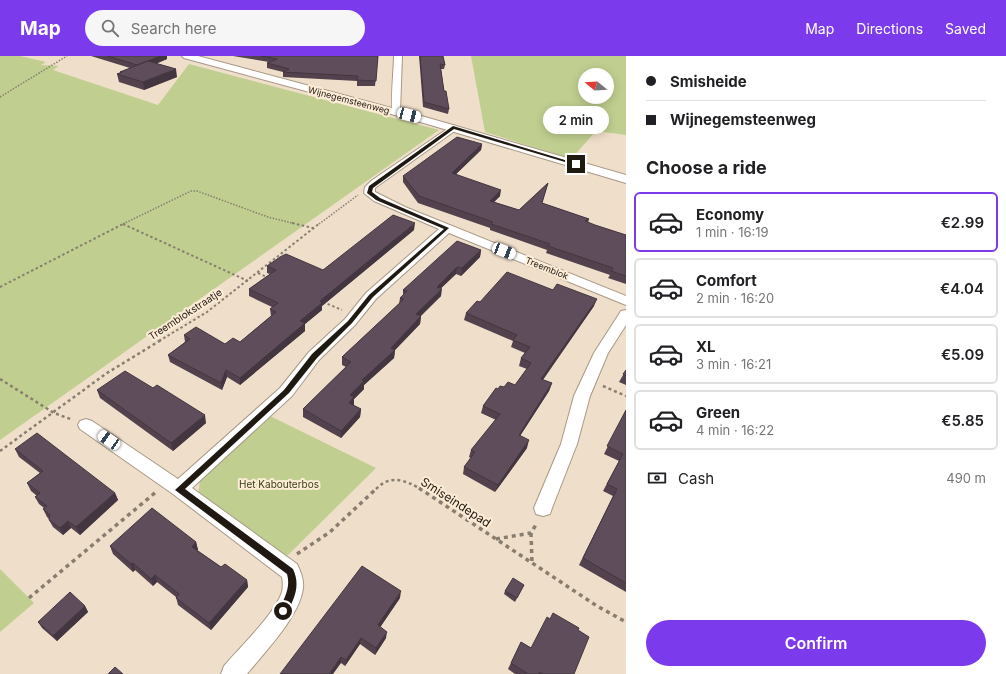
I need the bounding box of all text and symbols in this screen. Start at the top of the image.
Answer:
search box [85,10,365,46]
text: Map [20,17,61,40]
icon: search [99,17,121,39]
text: Search here [131,19,216,38]
text: Map [805,20,834,37]
text: Directions [856,20,923,37]
text: Saved [945,20,986,37]
north arrow [578,68,614,104]
map controls [578,68,614,104]
text: Smisheide [670,72,747,91]
street label: Wijnegemsteenweg [307,84,391,116]
car [396,106,422,124]
callout: 2 min [543,106,609,134]
text: Wijnegemsteenweg [670,110,816,129]
text: 2 min [559,112,593,128]
route end [567,155,585,173]
text: Choose a ride [646,157,767,178]
icon: car [648,204,684,240]
text: Economy [696,205,764,224]
text: €2.99 [941,213,984,232]
text: 1 min · 16:19 [696,224,769,240]
car [491,241,517,261]
street label: Treemblok [524,254,570,282]
icon: car [648,270,684,306]
text: Comfort [696,271,757,290]
text: €4.04 [940,279,984,298]
street label: Treemblokstraatje [146,286,224,342]
text: 2 min · 16:20 [696,290,774,306]
icon: car [648,336,684,372]
text: XL [696,337,716,356]
text: €5.09 [941,345,984,364]
text: 3 min · 16:21 [696,356,771,372]
icon: car [648,402,684,438]
text: Green [696,403,740,422]
text: €5.85 [941,411,984,430]
text: 4 min · 16:22 [696,422,774,438]
car [96,428,122,452]
icon: cash [646,467,668,489]
text: Cash [678,469,714,488]
text: 490 m [946,470,986,486]
street label: Smiseindepad [418,474,494,530]
park label: Het Kabouterbos [239,478,319,490]
route start [274,602,292,620]
button: Confirm [646,620,986,666]

